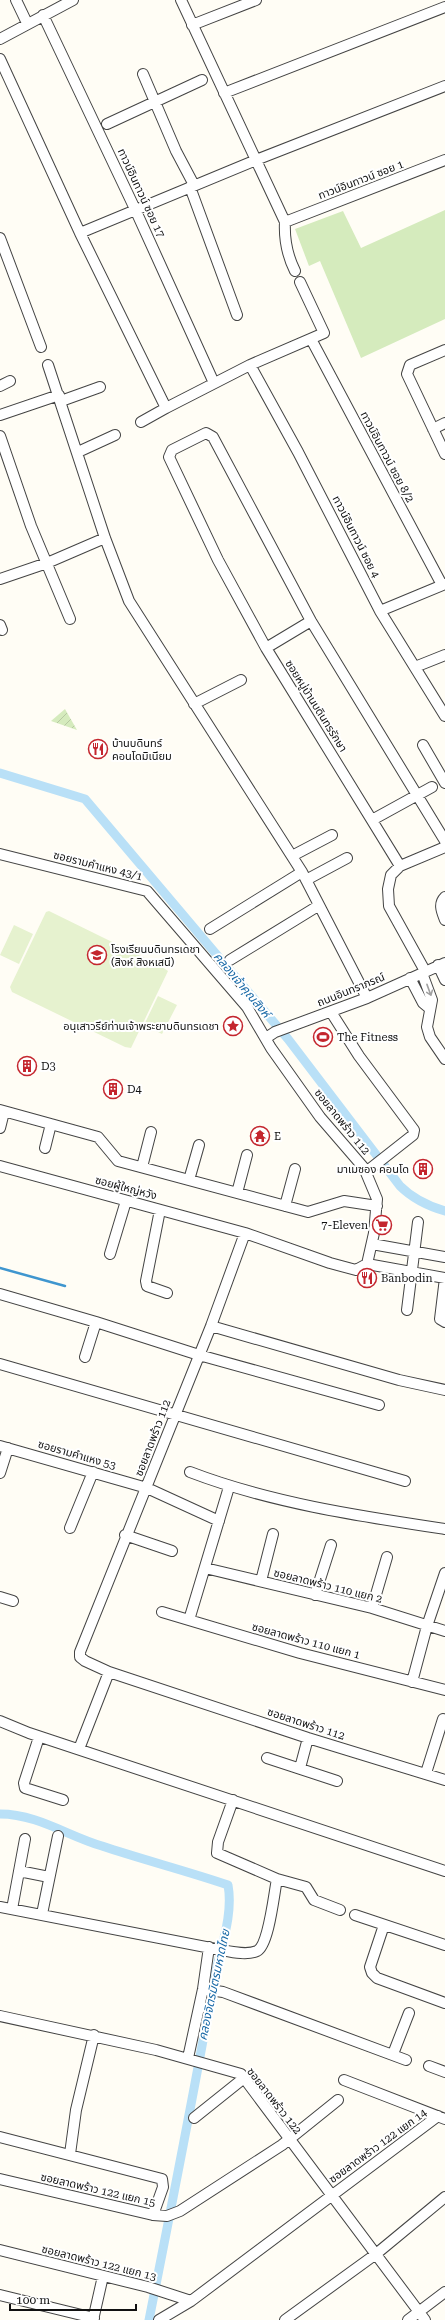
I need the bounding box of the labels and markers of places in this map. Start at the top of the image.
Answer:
place label: บ้านบดินทร์ คอนโดมิเนียม [112,737,172,763]
restaurant icon: บ้านบดินทร์ คอนโดมิเนียม [87,738,109,760]
place label: โรงเรียนบดินทรเดชา (สิงห์ สิงหเสนี) [111,943,200,969]
school or university icon: โรงเรียนบดินทรเดชา (สิงห์ สิงหเสนี) [86,944,108,966]
place icon: อนุเสาวรีย์ท่านเจ้าพระยาบดินทรเดชา [222,1015,244,1037]
place label: อนุเสาวรีย์ท่านเจ้าพระยาบดินทรเดชา [63,1020,219,1033]
sports icon: The Fitness [312,1026,334,1048]
place label: The Fitness [337,1031,398,1044]
building icon: D3 [16,1055,38,1077]
place label: D3 [41,1060,56,1073]
building icon: D4 [102,1078,124,1100]
place label: D4 [127,1083,143,1096]
temple icon: E [249,1125,271,1147]
place label: E [274,1130,281,1143]
building icon: มาเมซอง คอนโด [412,1158,434,1180]
place label: มาเมซอง คอนโด [337,1163,409,1176]
supermarket icon: 7-Eleven [371,1214,393,1236]
place label: 7-Eleven [321,1219,368,1232]
restaurant icon: Banbodin [356,1267,378,1289]
place label: Banbodin [381,1272,433,1285]

